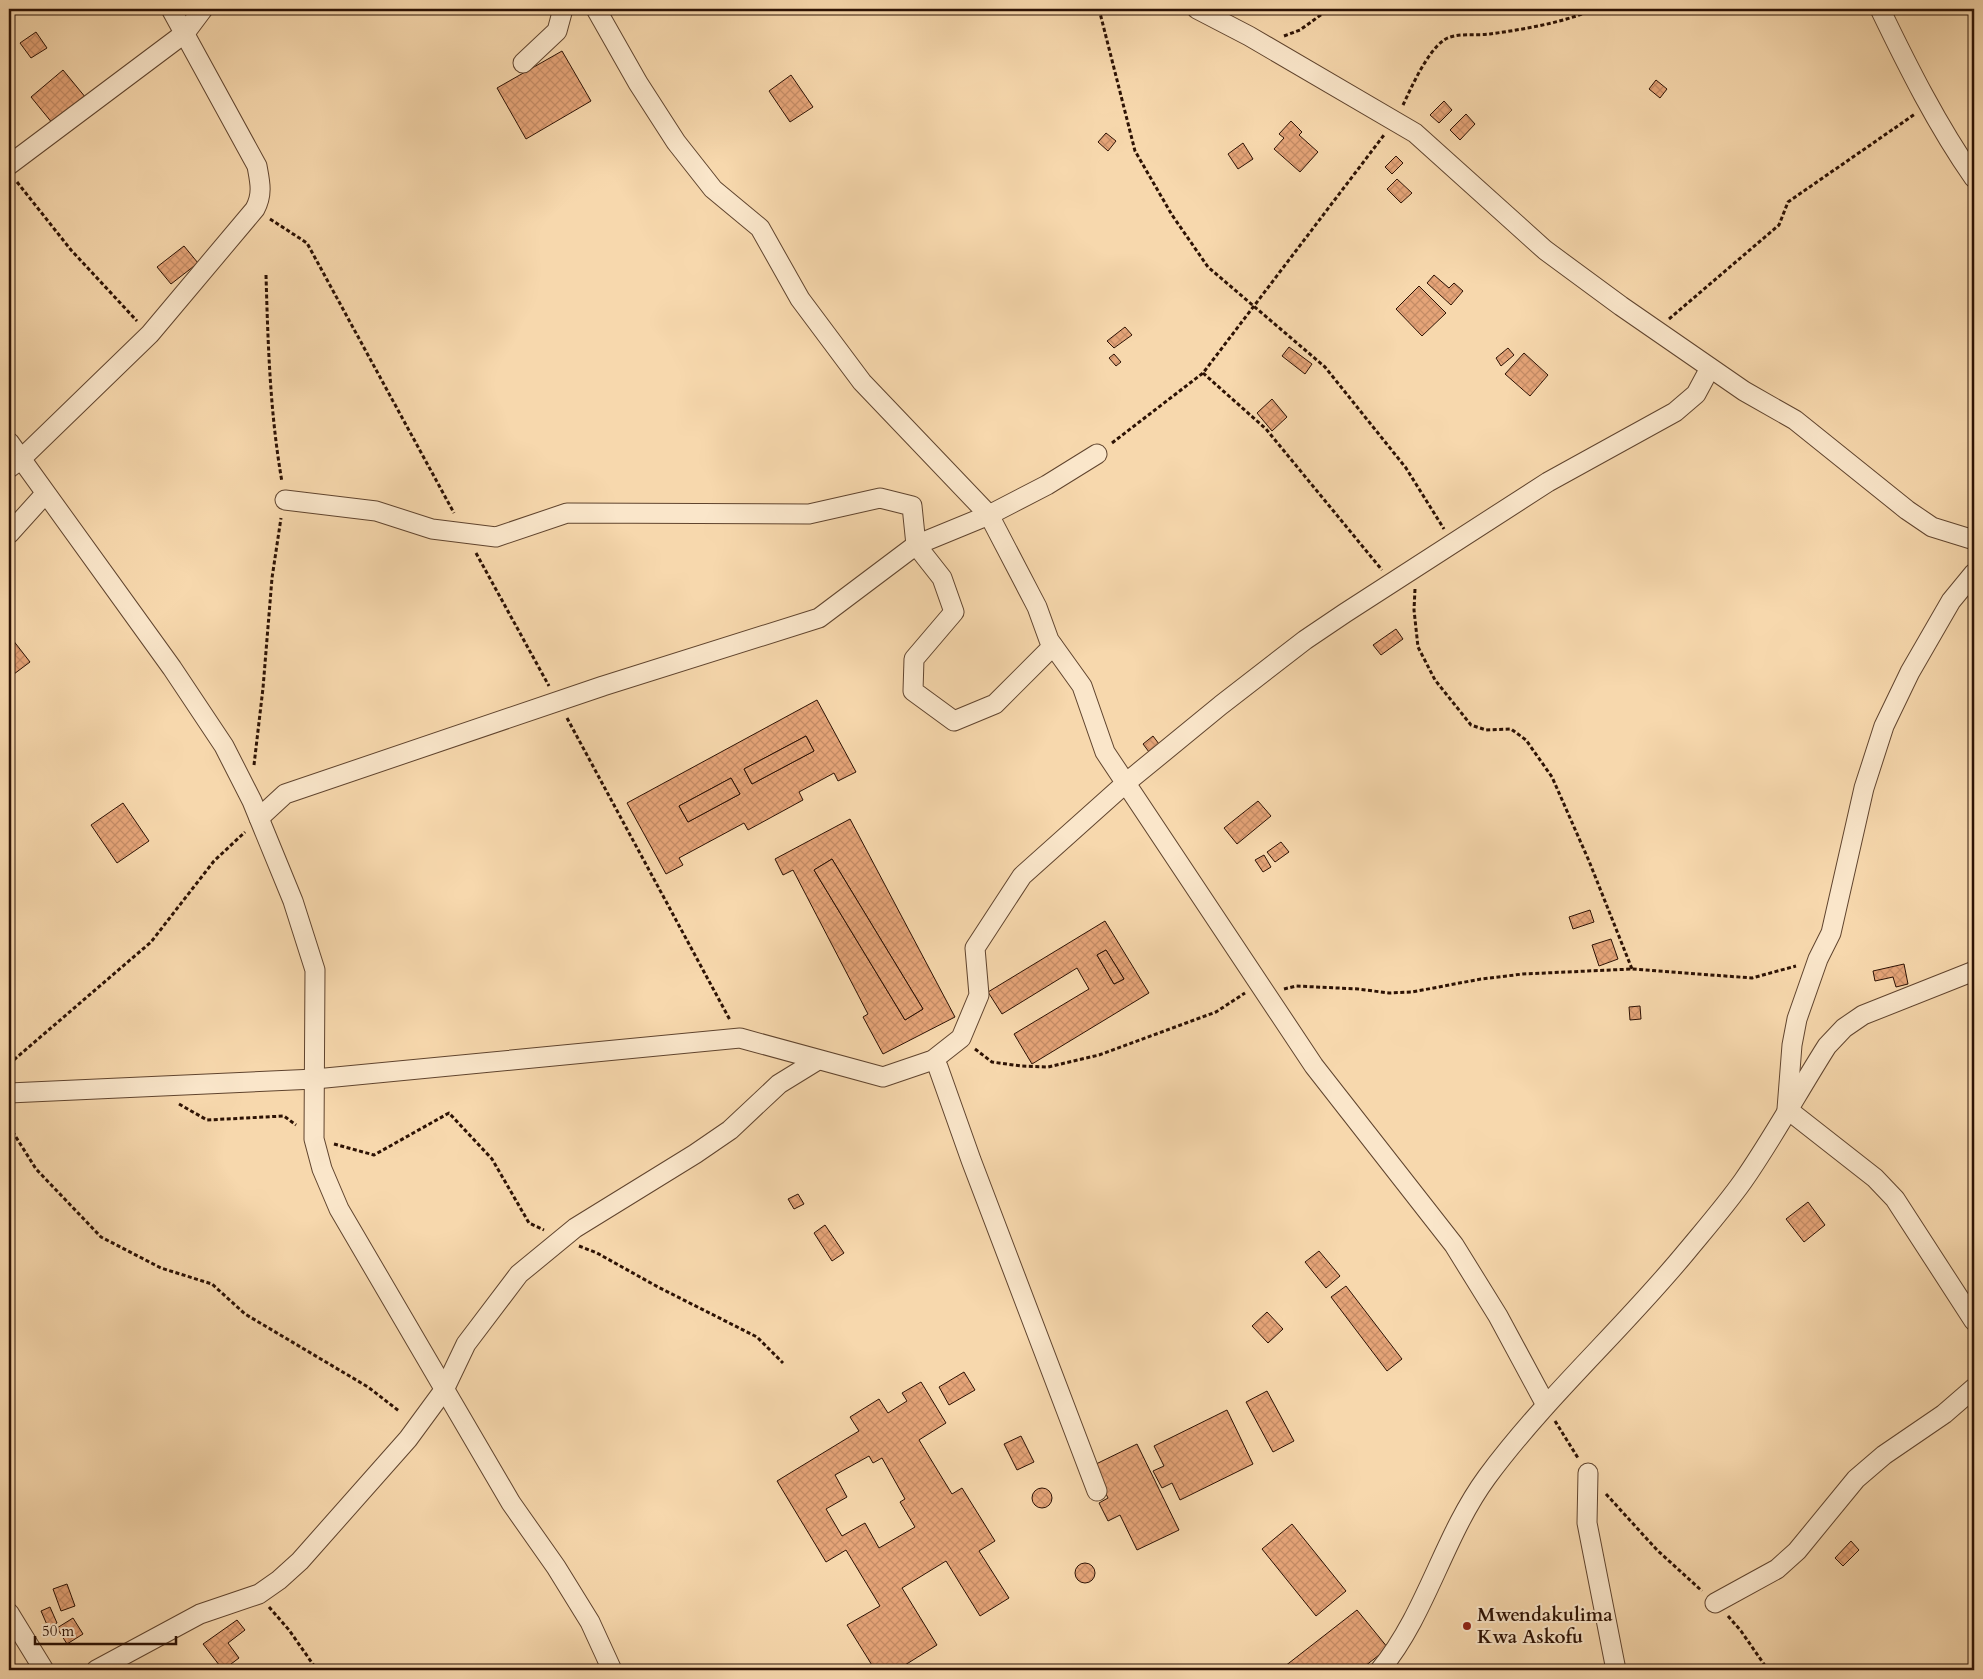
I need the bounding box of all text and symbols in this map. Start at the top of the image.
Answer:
place label: Mwendakulima Kwa Askofu [1477,1602,1613,1650]
scale bar [35,1614,176,1646]
marker: Mwendakulima Kwa Askofu [1461,1620,1473,1632]
text: 50 m [42,1621,74,1641]

